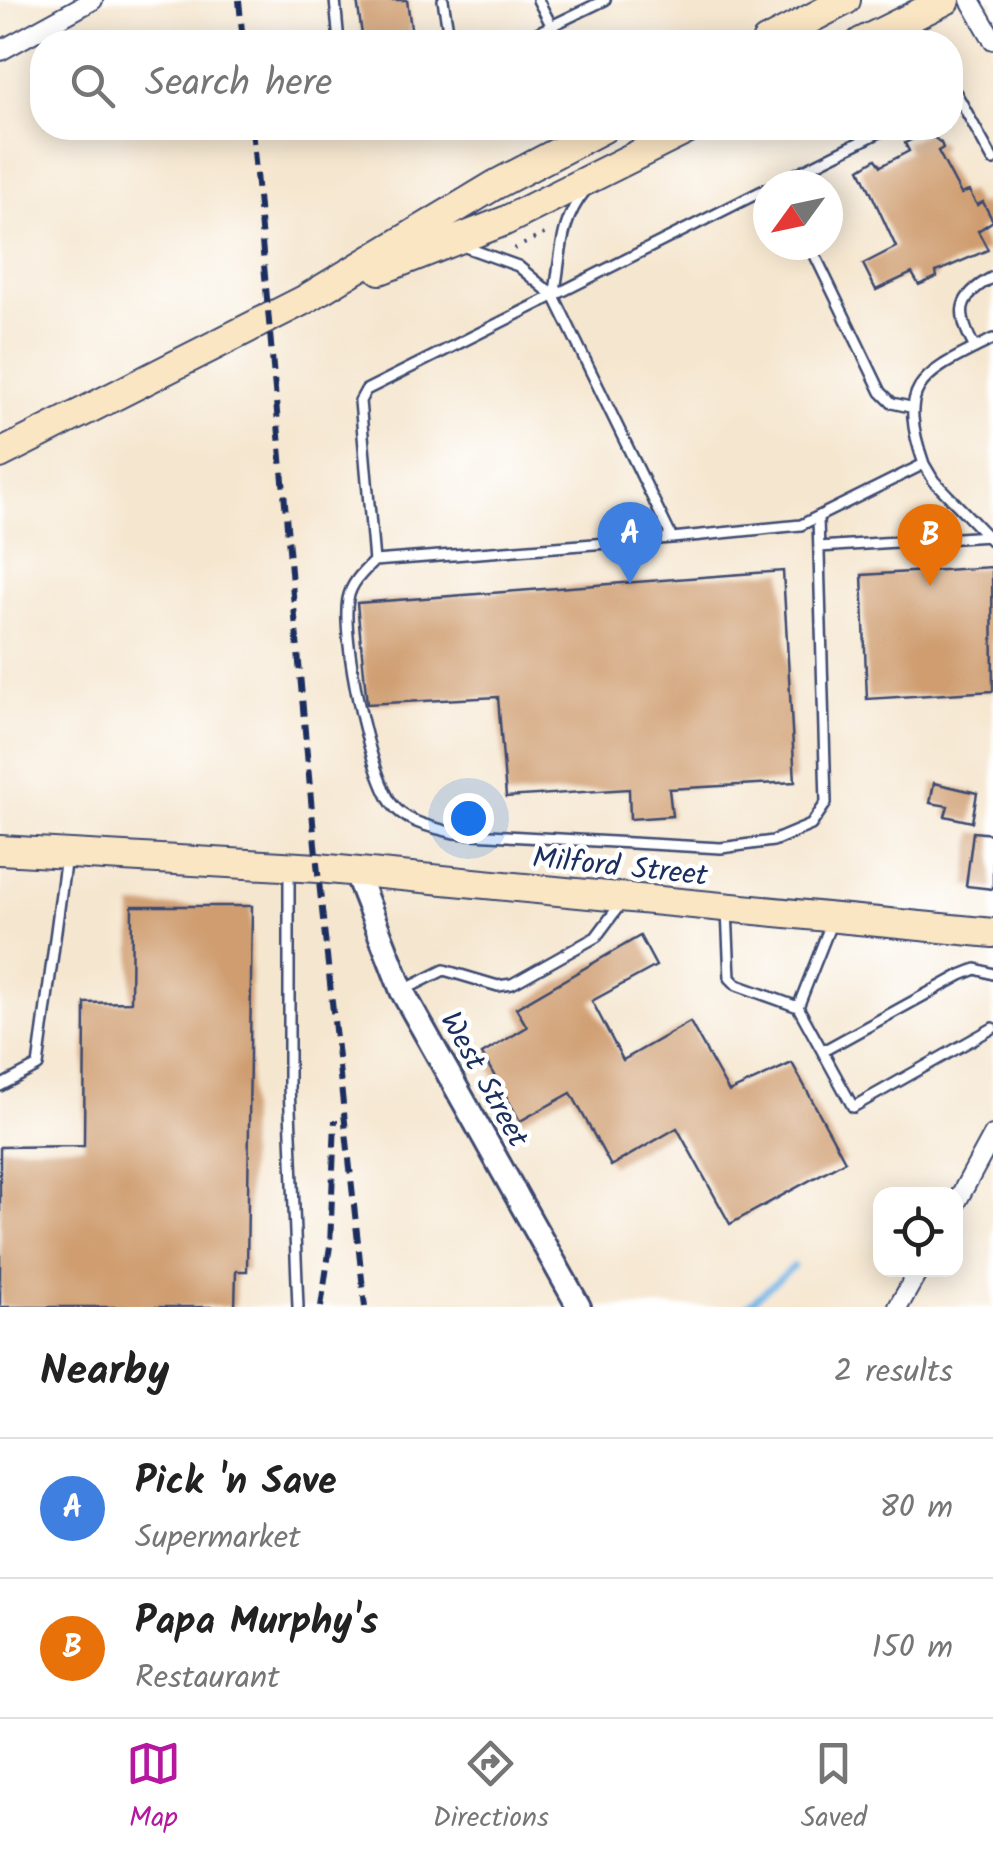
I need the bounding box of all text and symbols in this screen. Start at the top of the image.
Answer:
search box [30,30,963,140]
text: Search here [145,55,332,115]
icon: search [65,58,120,113]
north arrow [753,170,843,260]
pin: A [598,502,662,584]
pin: B [898,504,962,586]
your location [443,793,494,844]
street label: Milford Street [530,835,710,901]
street label: West Street [426,1003,541,1157]
map controls [873,1187,963,1277]
button: locate [873,1187,963,1277]
text: Nearby [40,1339,169,1406]
text: 2 results [834,1347,953,1398]
text: Pick 'n Save [135,1453,337,1513]
text: A [62,1483,83,1534]
text: 80 m [879,1483,953,1534]
text: Supermarket [135,1513,301,1564]
text: Papa Murphy's [135,1593,378,1653]
text: B [63,1623,82,1674]
text: 150 m [871,1623,953,1674]
text: Restaurant [135,1653,280,1704]
tab: Map [126,1736,181,1841]
tab: Directions [433,1736,549,1841]
tab: Saved [801,1736,867,1841]

